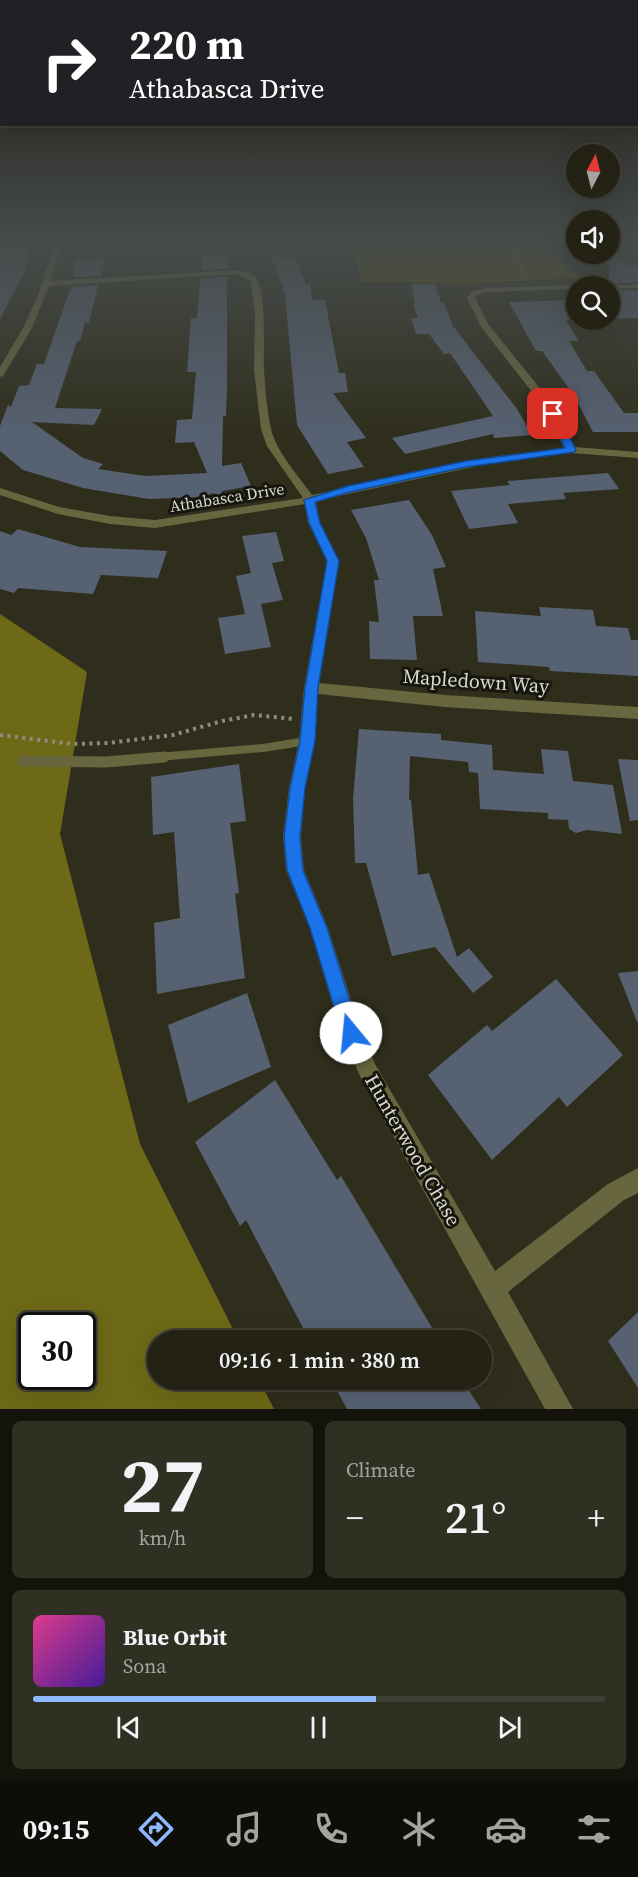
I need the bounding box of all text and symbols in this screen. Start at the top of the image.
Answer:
text: 220 m [129,15,244,73]
icon: right [30,24,108,102]
text: Athabasca Drive [129,70,324,107]
north arrow [566,144,620,198]
map controls [566,144,620,330]
button: sound [566,210,620,264]
button: search [566,276,620,330]
pin [527,388,578,439]
icon: arrive [536,397,569,430]
street label: Athabasca Drive [168,477,286,517]
street label: Mapledown Way [402,662,551,700]
position arrow [319,1001,383,1065]
street label: Hunterwood Chase [358,1069,468,1231]
speed limit sign: 30 [18,1312,96,1390]
text: 09:16 · 1 min · 380 m [219,1345,420,1375]
text: 27 [120,1431,205,1538]
text: Climate [346,1456,415,1484]
text: 21° [445,1486,506,1548]
text: − [346,1495,364,1540]
text: + [588,1495,605,1540]
text: km/h [139,1524,186,1552]
text: Blue Orbit [123,1622,227,1652]
text: Sona [123,1652,167,1680]
icon: previous [112,1711,145,1744]
icon: pause [302,1711,335,1744]
icon: next [493,1711,526,1744]
icon: directions [135,1808,177,1850]
icon: music [223,1808,265,1850]
icon: phone [310,1808,352,1850]
icon: climate [398,1808,440,1850]
icon: car [485,1808,527,1850]
icon: filters [573,1808,615,1850]
text: 09:15 [23,1811,89,1848]

